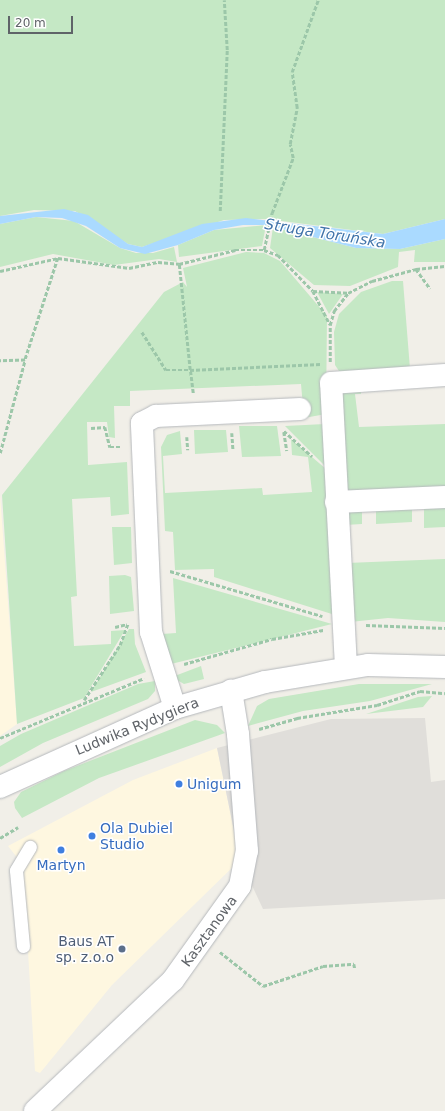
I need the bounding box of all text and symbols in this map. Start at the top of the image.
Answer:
scale bar [10,8,75,34]
text: 20 m [15,16,46,30]
water label: Struga Toruńska [263,216,387,252]
street label: Ludwika Rydygiera [73,694,201,758]
place label: Unigum [187,776,241,792]
marker: Unigum [174,779,184,789]
place label: Ola Dubiel Studio [100,820,173,852]
marker: Ola Dubiel Studio [87,831,97,841]
marker: Martyn [56,845,66,855]
place label: Martyn [36,857,86,873]
street label: Kasztanowa [178,892,240,970]
place label: Baus AT sp. z.o.o [56,933,114,966]
marker: Baus AT sp. z.o.o [117,944,127,954]

